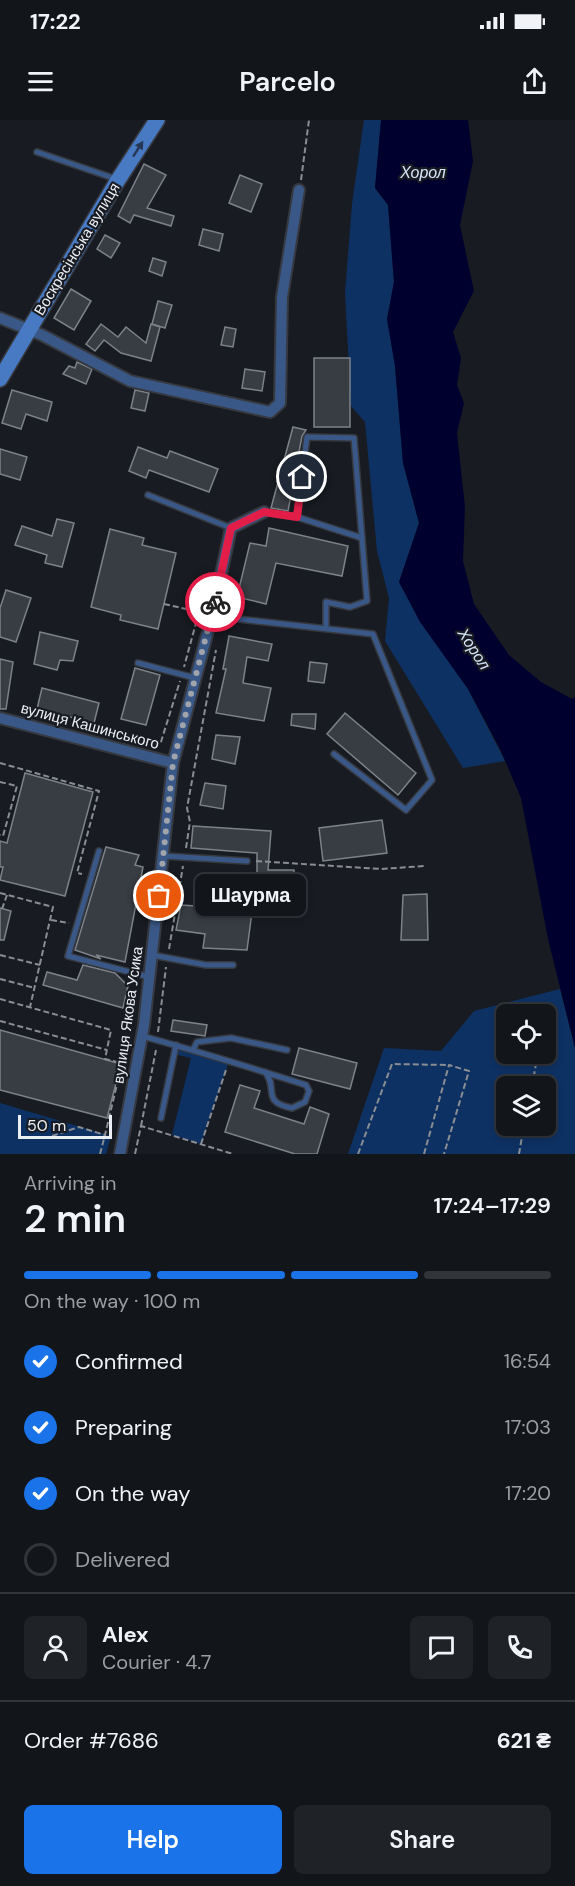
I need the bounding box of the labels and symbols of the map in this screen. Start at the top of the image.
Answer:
one-way arrow [132,141,143,157]
water label: Хорол [399,162,446,183]
street label: Воскресінська вулиця [29,179,125,319]
pin [276,451,327,502]
courier [185,572,245,632]
water label: Хорол [452,623,495,674]
street label: вулиця Кашинського [19,698,161,754]
pin [133,870,184,921]
callout: Шаурма [195,875,306,917]
street label: вулиця Якова Усика [108,944,148,1085]
scale bar [18,1112,112,1139]

